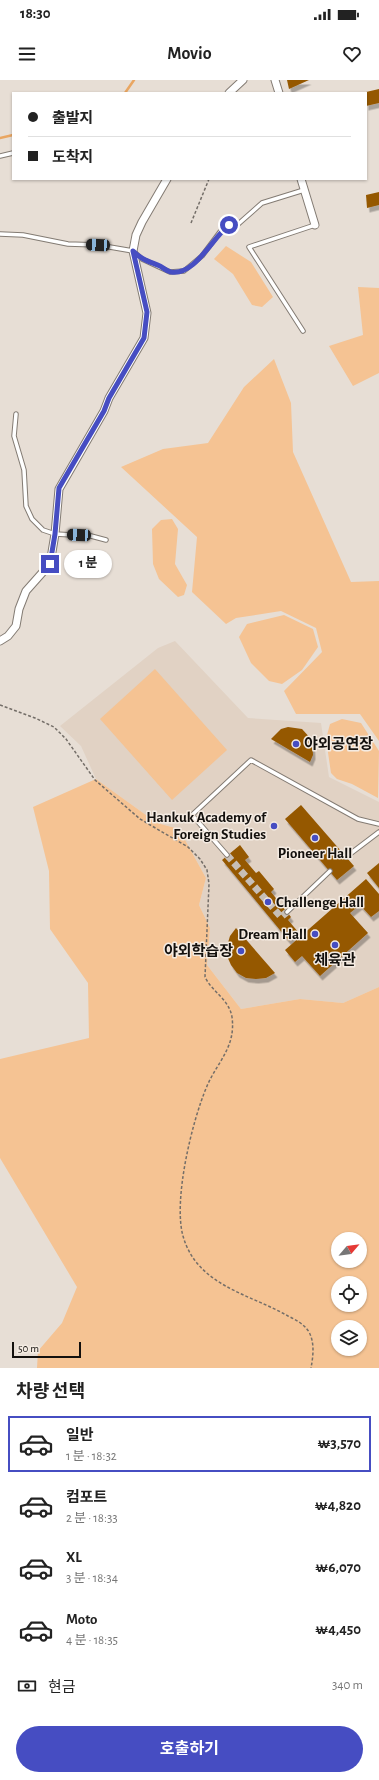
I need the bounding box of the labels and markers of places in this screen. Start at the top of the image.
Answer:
place label: 야외공연장 [304,736,373,752]
marker: 야외공연장 [291,739,301,749]
place label: Hankuk Academy of Foreign Studies [146,810,267,842]
marker: Hankuk Academy of Foreign Studies [269,821,279,831]
marker: Pioneer Hall [310,833,320,843]
place label: Pioneer Hall [278,846,352,861]
place label: Challenge Hall [276,895,364,910]
marker: Challenge Hall [263,897,273,907]
place label: Dream Hall [238,927,307,942]
marker: Dream Hall [310,929,320,939]
marker: 체육관 [330,940,340,950]
place label: 야외학습장 [164,942,233,959]
marker: 야외학습장 [236,946,246,956]
place label: 체육관 [314,952,356,968]

